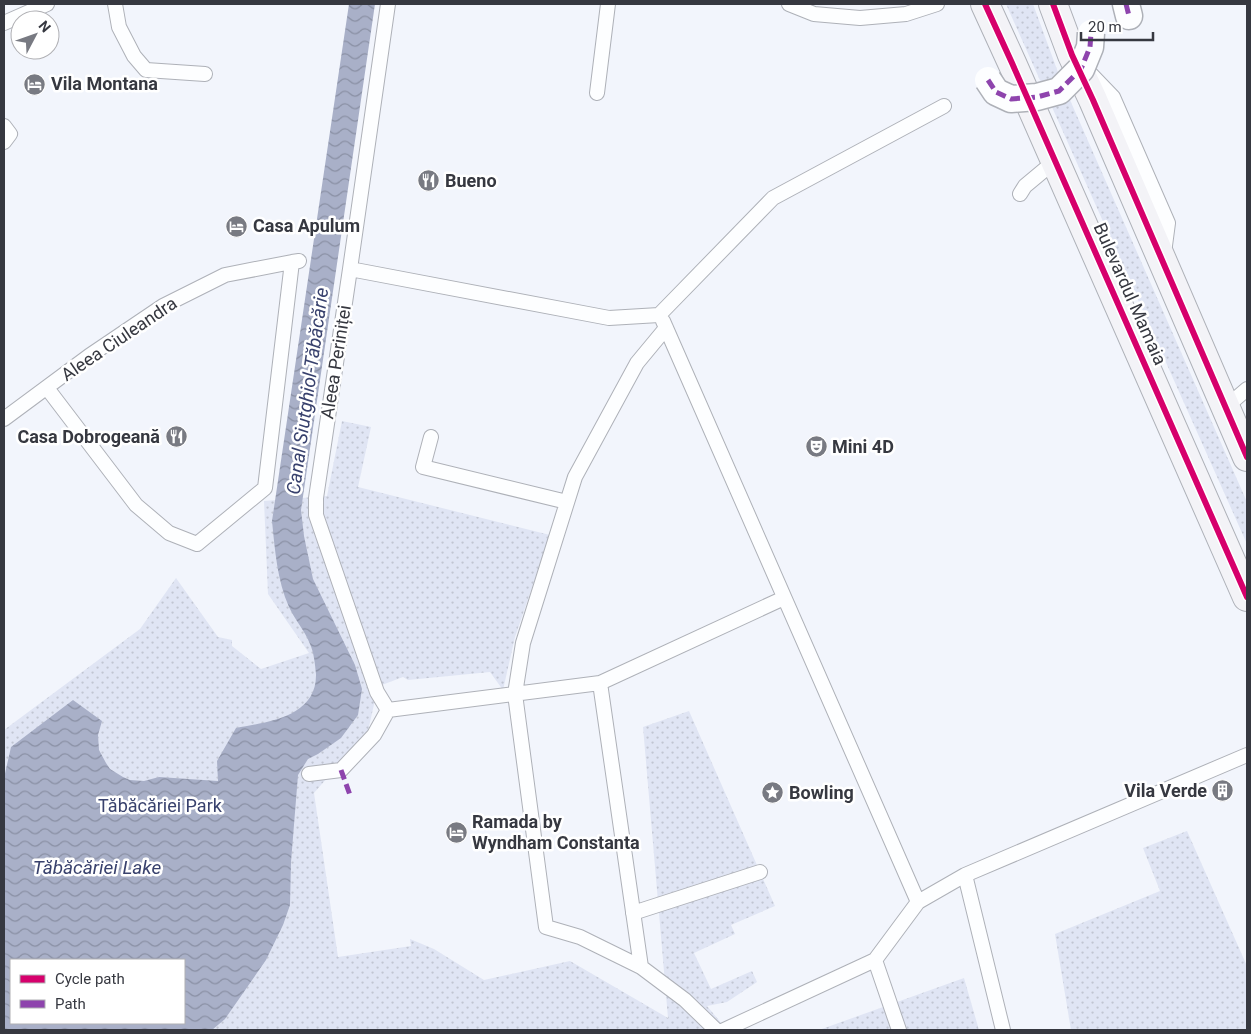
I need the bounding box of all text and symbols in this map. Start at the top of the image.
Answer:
north arrow [10,10,60,60]
scale bar [1081,10,1154,42]
text: N [36,17,54,35]
text: 20 m [1088,18,1122,36]
hotel icon: Vila Montana [23,72,47,96]
place label: Vila Montana [51,73,158,94]
restaurant icon: Bueno [417,169,441,193]
place label: Bueno [445,170,497,191]
hotel icon: Casa Apulum [225,214,249,238]
place label: Casa Apulum [253,215,360,236]
street label: Bulevardul Mamaia [1090,219,1171,368]
water label: Canal Siutghiol-Tăbăcărie [282,286,333,496]
street label: Aleea Ciuleandra [57,292,180,385]
street label: Aleea Periniței [316,304,356,420]
restaurant icon: Casa Dobrogeană [164,425,188,449]
place label: Casa Dobrogeană [17,426,160,447]
theatre icon: Mini 4D [804,435,828,459]
place label: Mini 4D [832,436,894,457]
building icon: Vila Verde [1211,779,1235,803]
place label: Vila Verde [1124,780,1207,801]
place icon: Bowling [761,781,785,805]
place label: Bowling [789,782,854,803]
park label: Tăbăcăriei Park [98,795,223,816]
place label: Ramada by Wyndham Constanta [472,811,640,853]
hotel icon: Ramada by Wyndham Constanta [444,820,468,844]
water label: Tăbăcăriei Lake [33,856,162,879]
legend [10,959,185,1024]
text: Cycle path [55,970,125,988]
text: Path [55,995,86,1013]

